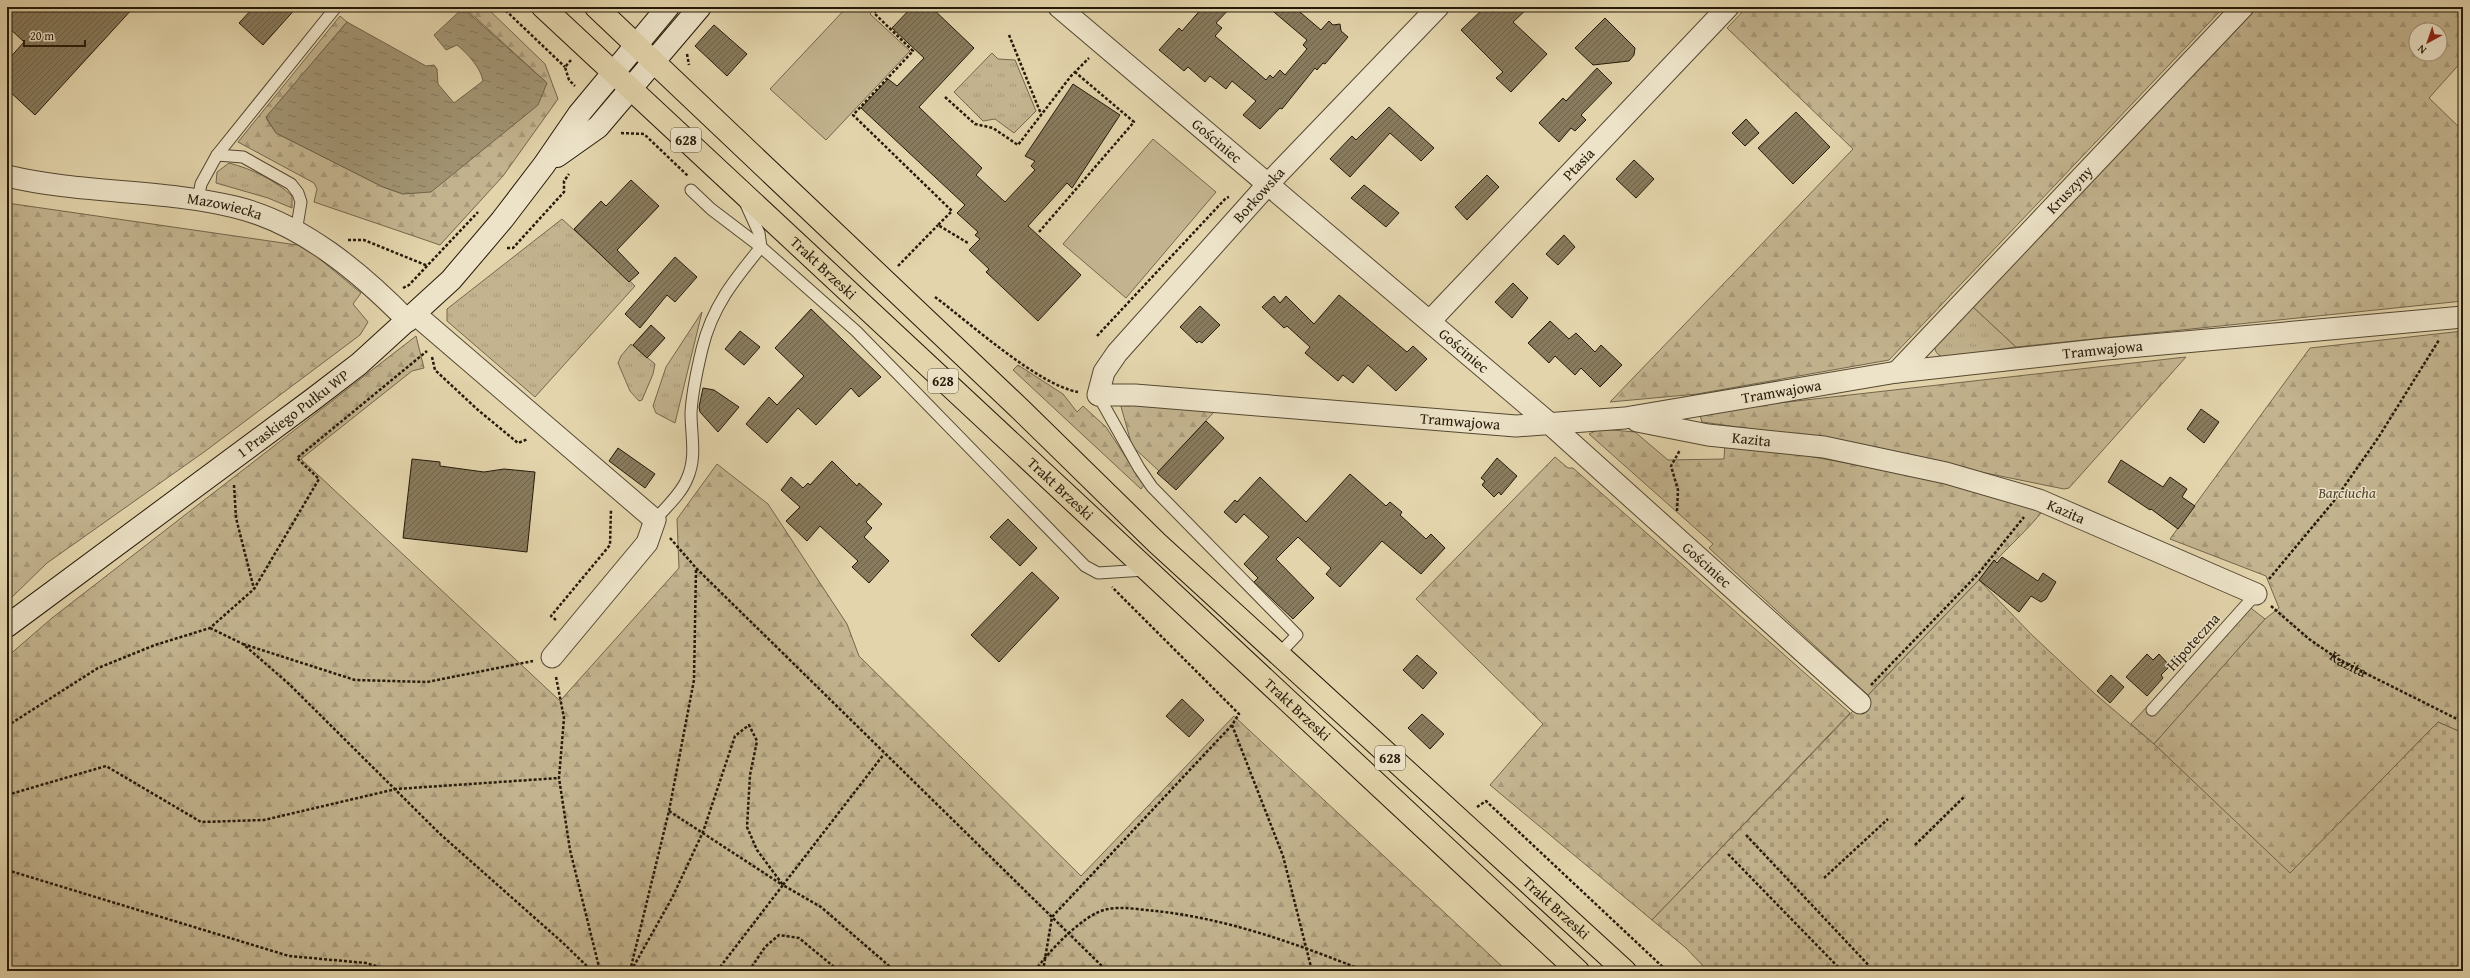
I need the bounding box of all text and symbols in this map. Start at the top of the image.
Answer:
scale bar [24,22,85,48]
north arrow [2408,22,2448,62]
text: 20 m [30,27,54,44]
text: N [2413,41,2430,58]
street label: Gościniec [1188,113,1247,168]
road number: 628 [671,128,701,152]
street label: Ptasia [1558,143,1599,185]
street label: Kruszyny [2041,160,2098,218]
street label: Borkowska [1228,162,1289,227]
street label: Mazowiecka [186,187,265,225]
street label: Trakt Brzeski [786,231,861,304]
street label: Gościniec [1435,323,1494,378]
street label: Tramwajowa [2061,335,2143,364]
street label: 1 Praskiego Pułku WP [232,364,353,462]
road number: 628 [928,369,958,393]
street label: Tramwajowa [1740,374,1823,408]
street label: Tramwajowa [1419,407,1501,435]
street label: Kazita [1731,427,1772,451]
street label: Trakt Brzeski [1023,452,1099,525]
park label: Barciucha [2317,482,2376,503]
street label: Kazita [2044,494,2088,529]
street label: Gościniec [1678,537,1737,593]
street label: Hipoteczna [2161,608,2224,675]
street label: Kazita [2326,645,2370,682]
street label: Trakt Brzeski [1260,673,1336,746]
road number: 628 [1375,746,1405,770]
street label: Trakt Brzeski [1519,872,1595,944]

